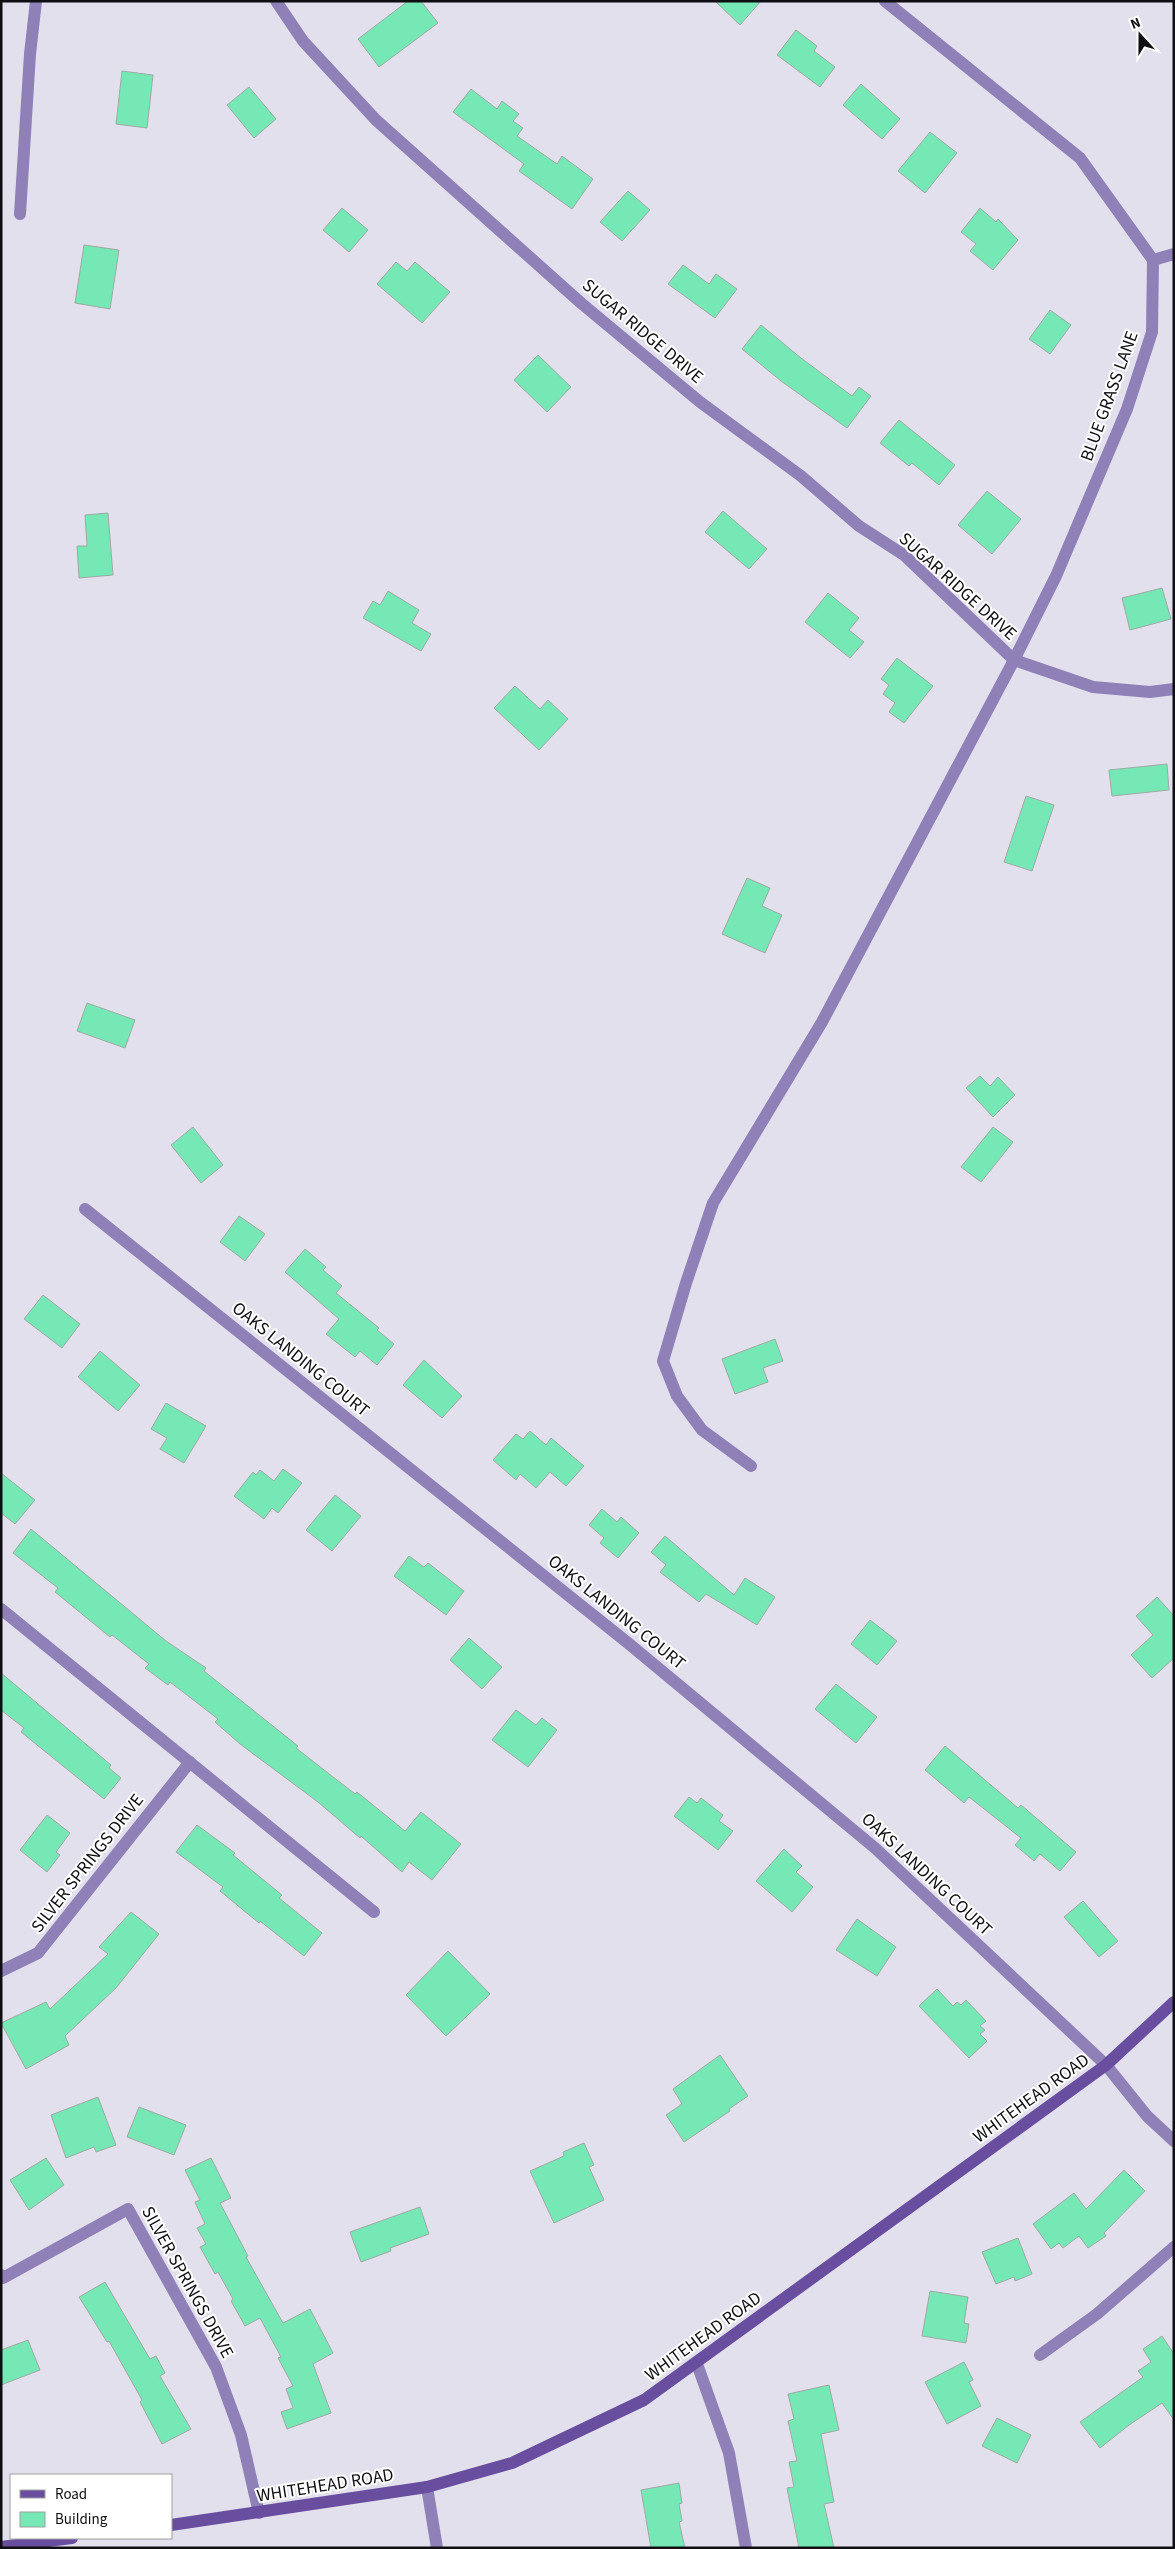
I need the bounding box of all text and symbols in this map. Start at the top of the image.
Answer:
north arrow [1115,10,1165,60]
text: N [1128,13,1144,35]
street label: SUGAR RIDGE DRIVE [577,273,709,389]
street label: BLUE GRASS LANE [1074,328,1145,465]
street label: SUGAR RIDGE DRIVE [893,527,1022,646]
street label: OAKS LANDING COURT [227,1296,375,1423]
street label: OAKS LANDING COURT [543,1549,691,1676]
street label: SILVER SPRINGS DRIVE [25,1789,150,1938]
street label: OAKS LANDING COURT [856,1807,998,1942]
street label: WHITEHEAD ROAD [968,2048,1095,2149]
street label: SILVER SPRINGS DRIVE [135,2202,240,2363]
street label: WHITEHEAD ROAD [640,2286,767,2387]
street label: WHITEHEAD ROAD [255,2462,395,2509]
legend [10,2474,172,2539]
text: Road [55,2484,87,2505]
text: Building [55,2509,108,2530]

